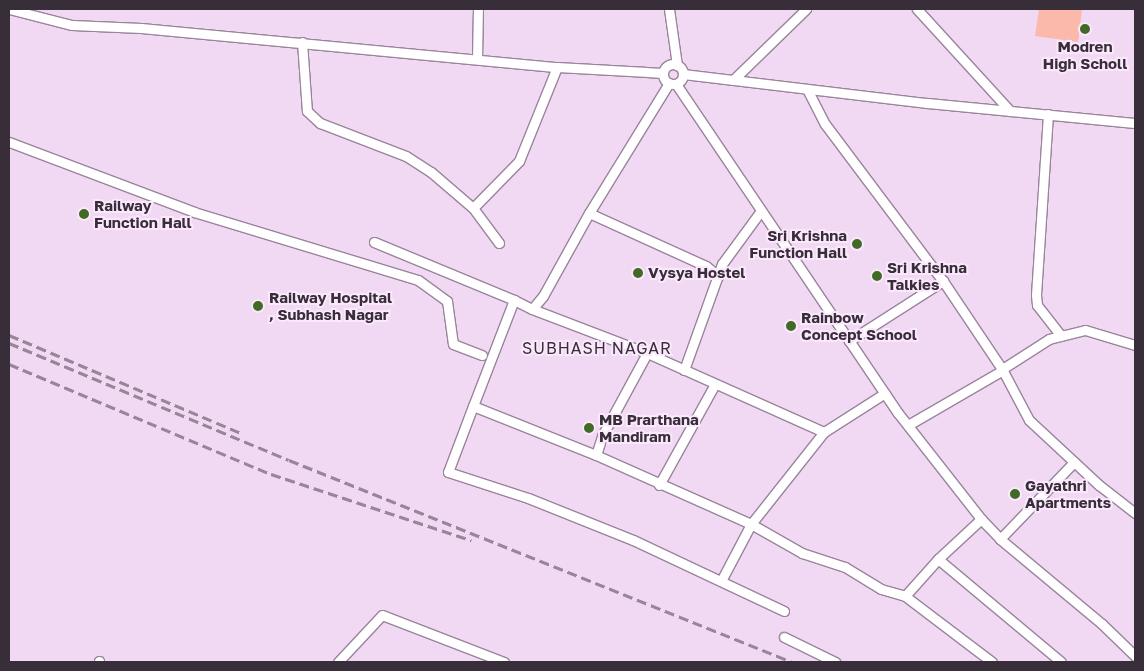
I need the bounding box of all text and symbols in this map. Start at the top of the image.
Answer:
marker: Modren High Scholl [1079,23,1091,35]
place label: Modren High Scholl [1043,37,1127,72]
place label: Railway Function Hall [94,196,192,231]
marker: Railway Function Hall [78,208,90,220]
place label: Sri Krishna Function Hall [749,226,847,261]
marker: Sri Krishna Function Hall [851,238,863,250]
place label: Sri Krishna Talkies [887,258,967,293]
place label: Vysya Hostel [648,264,745,282]
marker: Vysya Hostel [632,267,644,279]
marker: Sri Krishna Talkies [871,270,883,282]
place label: Railway Hospital , Subhash Nagar [269,288,392,323]
marker: Railway Hospital , Subhash Nagar [251,299,265,313]
place label: Rainbow Concept School [801,308,917,343]
marker: Rainbow Concept School [785,320,797,332]
district label: SUBHASH NAGAR [520,338,674,358]
place label: MB Prarthana Mandiram [599,410,699,445]
marker: MB Prarthana Mandiram [583,422,595,434]
place label: Gayathri Apartments [1025,476,1111,511]
marker: Gayathri Apartments [1009,488,1021,500]

